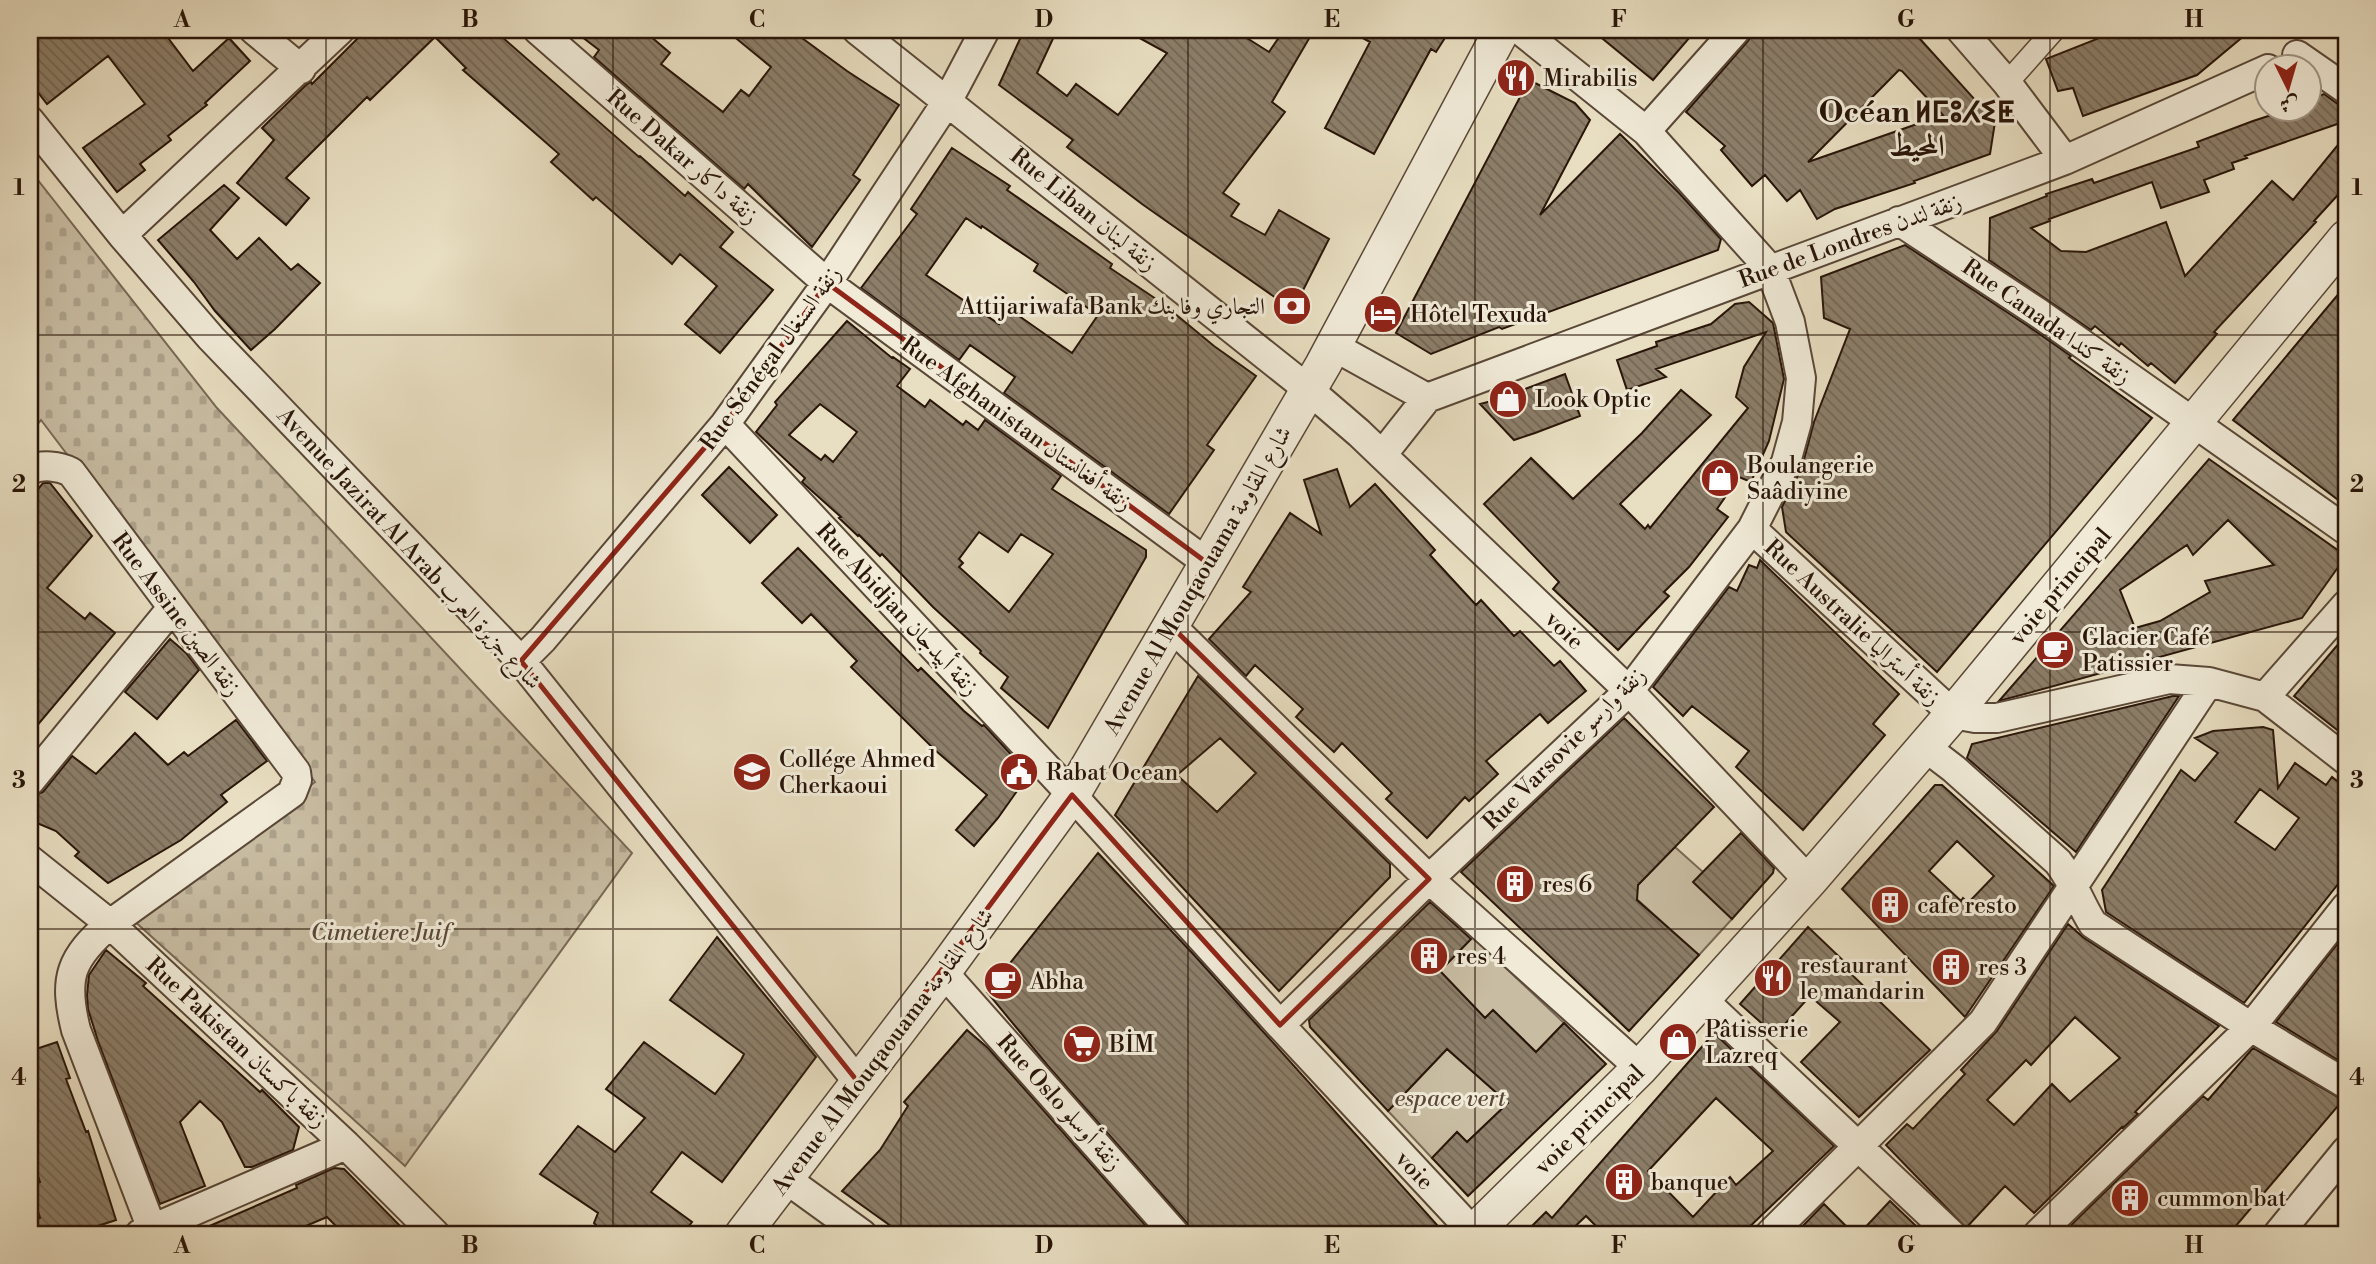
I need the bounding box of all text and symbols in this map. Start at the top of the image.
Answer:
text: A [173,6,191,34]
text: B [461,6,479,34]
text: C [749,6,765,34]
text: D [1035,6,1053,34]
text: E [1324,6,1340,34]
text: F [1611,6,1627,34]
text: G [1897,6,1915,34]
text: H [2185,6,2204,34]
north arrow [2254,52,2324,122]
restaurant icon: Mirabilis [1495,57,1537,99]
place label: Mirabilis [1543,65,1638,93]
street label: Rue Dakar زنقة داكار [601,83,764,230]
text: ش [2279,91,2300,117]
district label: Océan ⵍⵎⵓⵃⵉⵟ المحيط [1819,94,2015,166]
street label: Rue Liban زنقة لبنان [1004,142,1162,278]
text: 1 [13,174,25,202]
text: 1 [2351,174,2363,202]
street label: Rue de Londres زنقة لندن [1735,188,1966,294]
street label: Rue Canada زنقة كندا [1957,253,2136,391]
street label: Rue Sénégal زنقة السنغال [694,261,847,456]
bank icon: Attijariwafa Bank التجاري وفا بنك [1271,285,1313,327]
place label: Attijariwafa Bank التجاري وفا بنك [959,293,1265,325]
hotel icon: Hôtel Texuda [1362,293,1404,335]
place label: Hôtel Texuda [1410,301,1548,329]
street label: Rue Afghanistan زنقة أفغانستان [895,328,1139,517]
shop icon: Look Optic [1487,378,1529,420]
place label: Look Optic [1535,386,1651,414]
street label: Avenue Jazirat Al Arab شارع جزيرة العرب [267,401,547,699]
street label: Avenue Al Mouqaouama شارع المقاومة [1097,421,1302,743]
place label: Boulangerie Saâdiyine [1746,452,1874,506]
shop icon: Boulangerie Saâdiyine [1699,457,1741,499]
text: 2 [12,471,26,499]
text: 2 [2350,471,2364,499]
street label: Rue Abidjan زنقة أبيدجان [810,515,987,702]
street label: voie principal [2003,522,2118,651]
street label: Rue Assine زنقة الصين [106,527,247,702]
street label: Rue Australie زنقة أستراليا [1758,531,1949,712]
street label: voie [1538,605,1590,656]
place label: Glacier Café Patissier [2082,624,2210,678]
cafe icon: Glacier Café Patissier [2034,629,2076,671]
street label: Rue Varsovie زنقة وارسو [1477,661,1652,836]
place label: Collége Ahmed Cherkaoui [779,746,935,800]
school or university icon: Collége Ahmed Cherkaoui [731,751,773,793]
public building icon: Rabat Ocean [998,751,1040,793]
place label: Rabat Ocean [1046,759,1179,787]
text: 3 [12,767,26,795]
text: 3 [2350,767,2364,795]
building icon: res 6 [1494,863,1536,905]
place label: res 6 [1542,871,1592,899]
building icon: cafe resto [1869,884,1911,926]
place label: cafe resto [1917,892,2017,920]
street label: Avenue Al Mouqaouama شارع المقاومة [765,903,1004,1204]
park label: Cimetiere Juif [311,919,455,947]
building icon: res 4 [1408,935,1450,977]
place label: res 4 [1456,943,1506,971]
building icon: res 3 [1930,946,1972,988]
street label: Rue Pakistan زنقة باكستان [140,951,333,1134]
place label: restaurant le mandarin [1800,952,1925,1006]
place label: res 3 [1978,954,2027,982]
restaurant icon: restaurant le mandarin [1752,957,1794,999]
cafe icon: Abha [982,960,1024,1002]
place label: Abha [1029,968,1084,996]
place label: Pâtisserie Lazreq [1705,1016,1808,1070]
shop icon: Pâtisserie Lazreq [1657,1021,1699,1063]
supermarket icon: BİM [1061,1023,1103,1065]
street label: Rue Oslo زنقة أوسلو [990,1026,1130,1177]
place label: BİM [1108,1029,1155,1059]
street label: voie principal [1528,1059,1651,1181]
text: 4 [11,1064,27,1092]
text: 4 [2349,1064,2365,1092]
park label: espace vert [1394,1085,1506,1113]
street label: voie [1389,1145,1439,1196]
building icon: banque [1603,1161,1645,1203]
place label: banque [1651,1169,1728,1197]
building icon: cummon bat [2109,1177,2151,1219]
place label: cummon bat [2157,1185,2286,1213]
text: A [173,1232,191,1260]
text: B [461,1232,479,1260]
text: C [749,1232,765,1260]
text: D [1035,1232,1053,1260]
text: E [1324,1232,1340,1260]
text: F [1611,1232,1627,1260]
text: G [1897,1232,1915,1260]
text: H [2185,1232,2204,1260]

